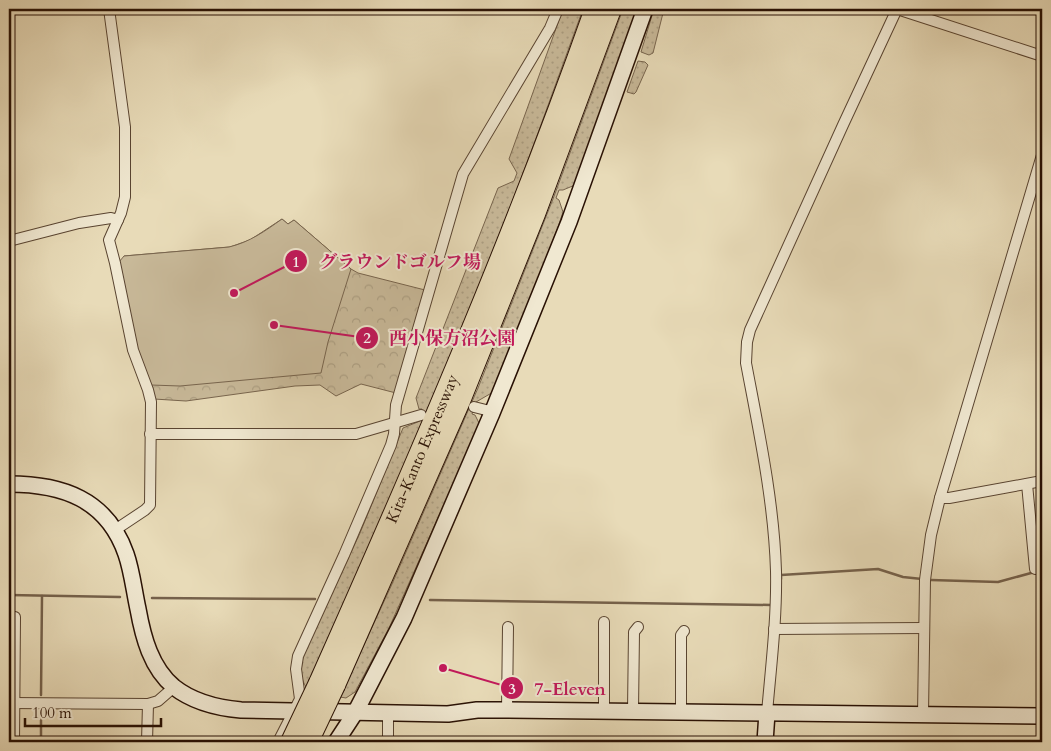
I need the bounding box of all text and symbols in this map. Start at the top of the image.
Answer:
callout: グラウンドゴルフ場 [284,245,491,278]
text: グラウンドゴルフ場 [319,250,481,275]
text: 1 [292,252,300,272]
callout: 西小保方沼公園 [354,321,525,354]
text: 西小保方沼公園 [389,326,515,351]
text: 2 [363,328,371,348]
street label: Kita-Kanto Expressway [381,371,464,527]
callout: 7-Eleven [499,672,616,705]
text: 7-Eleven [534,677,606,702]
text: 3 [508,679,516,699]
scale bar [25,696,161,728]
text: 100 m [32,703,72,723]

